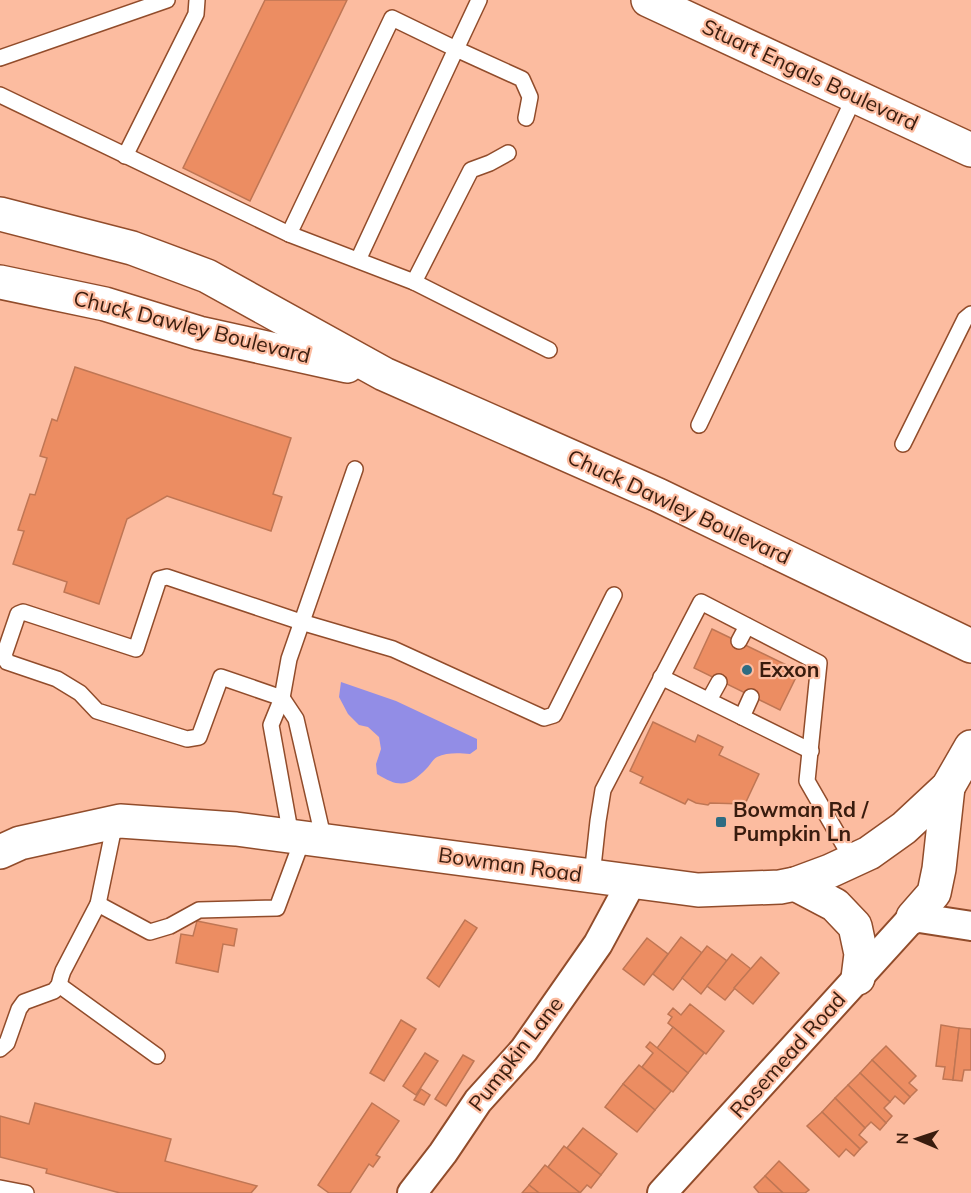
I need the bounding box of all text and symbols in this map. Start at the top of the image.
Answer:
street label: Stuart Engals Boulevard [698,13,923,136]
street label: Chuck Dawley Boulevard [71,284,313,368]
street label: Chuck Dawley Boulevard [564,443,795,569]
place label: Exxon [759,656,819,682]
marker: Exxon [740,663,754,677]
place label: Bowman Rd / Pumpkin Ln [733,796,870,846]
marker: Bowman Rd / Pumpkin Ln [714,815,728,829]
street label: Bowman Road [437,841,584,887]
street label: Rosemead Road [724,986,851,1123]
street label: Pumpkin Lane [462,991,568,1116]
north arrow [887,1109,947,1169]
text: N [892,1132,912,1145]

